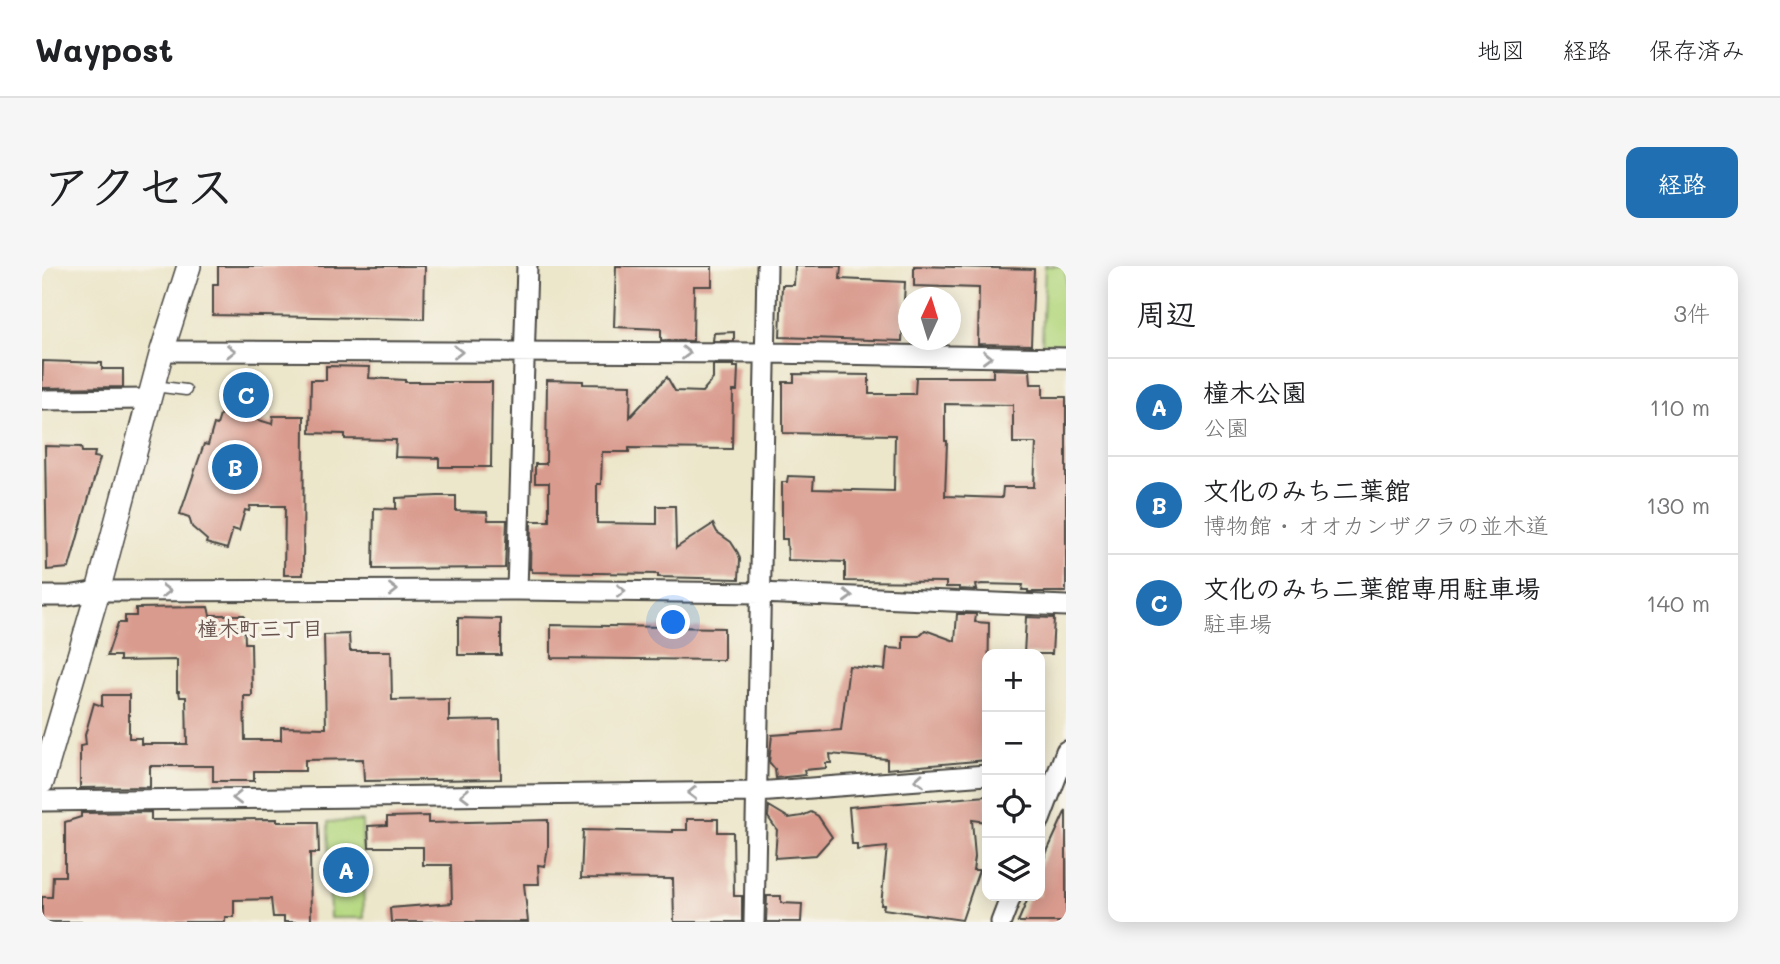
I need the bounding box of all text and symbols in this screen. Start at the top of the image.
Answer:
text: Waypost [35,27,173,70]
text: 地図 [1477,34,1525,65]
text: 経路 [1563,34,1611,65]
text: 保存済み [1649,34,1745,65]
button: 経路 [1626,147,1738,218]
text: アクセス [42,153,235,216]
north arrow [898,287,961,350]
text: 周辺 [1136,293,1196,333]
text: 3件 [1674,298,1710,328]
one-way arrow [226,343,236,359]
one-way arrow [453,344,464,360]
one-way arrow [681,345,691,361]
one-way arrow [982,349,992,365]
pin: C [223,369,269,421]
text: 橦木公園 [1203,375,1307,409]
text: A [1151,392,1167,422]
text: 110 m [1650,392,1710,422]
text: 公園 [1203,412,1249,442]
pin: B [212,441,258,493]
text: 文化のみち二葉館 [1203,473,1410,507]
text: B [1151,490,1167,520]
text: 130 m [1646,490,1710,520]
text: 博物館 · オオカンザクラの並木道 [1203,510,1549,540]
text: 文化のみち二葉館専用駐車場 [1203,571,1540,605]
one-way arrow [389,582,399,598]
one-way arrow [161,583,172,599]
one-way arrow [616,583,627,599]
text: C [1150,588,1168,618]
text: 140 m [1646,588,1710,618]
one-way arrow [843,589,854,604]
your location [656,605,690,639]
text: 駐車場 [1203,608,1272,638]
district label: 橦木町三丁目 [197,614,323,641]
map controls [982,649,1045,901]
button: + [982,649,1045,712]
button: − [982,712,1045,775]
one-way arrow [913,772,924,787]
button: locate [982,775,1045,838]
one-way arrow [686,785,697,800]
one-way arrow [459,787,469,803]
one-way arrow [231,791,242,806]
button: layers [982,838,1045,901]
pin: A [323,844,369,896]

